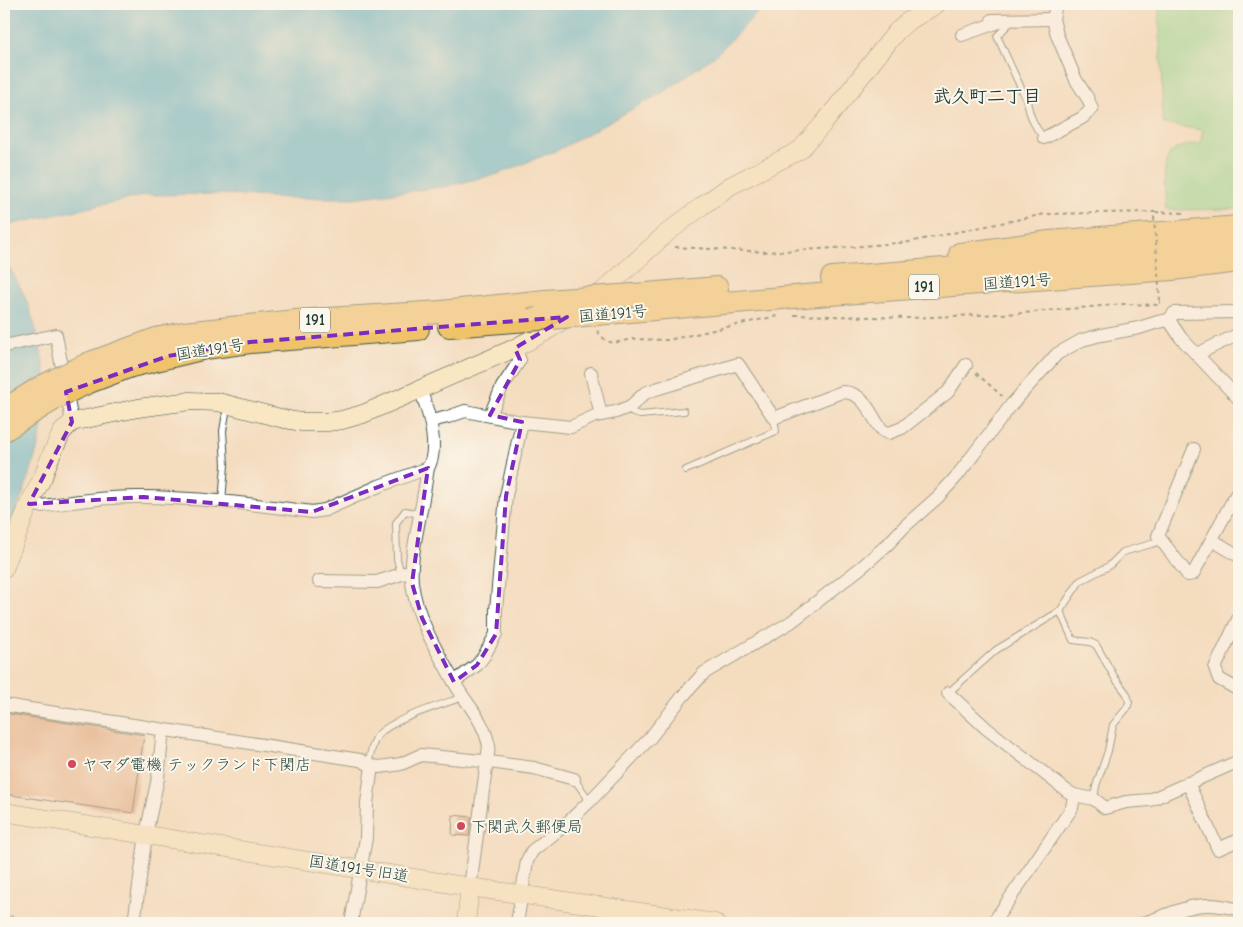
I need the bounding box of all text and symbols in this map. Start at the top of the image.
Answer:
district label: 武久町二丁目 [933,86,1041,107]
street label: 国道191号 [982,271,1052,293]
road number: 191 [909,274,939,300]
street label: 国道191号 [578,302,648,326]
road number: 191 [300,308,330,332]
street label: 国道191号 [175,336,246,364]
place label: ヤマダ電機 テックランド下関店 [82,756,311,774]
marker: ヤマダ電機 テックランド下関店 [66,758,78,770]
place label: 下関武久郵便局 [471,818,583,836]
marker: 下関武久郵便局 [455,820,467,832]
street label: 国道191号旧道 [307,852,410,886]

